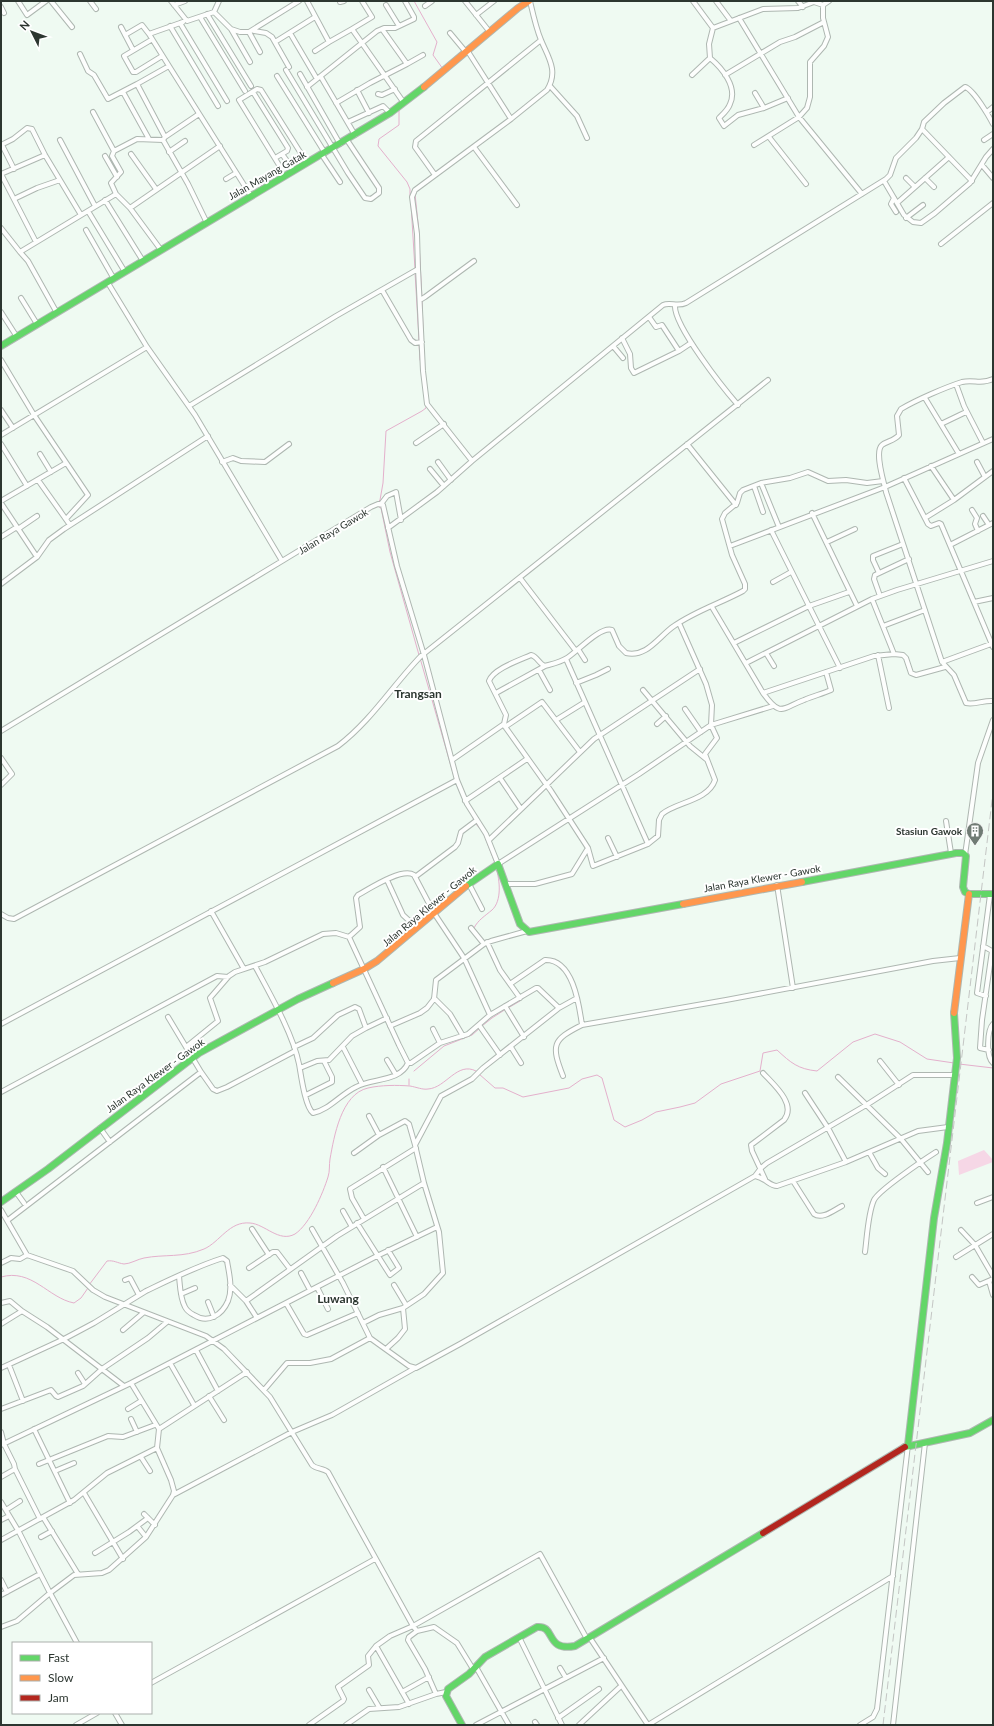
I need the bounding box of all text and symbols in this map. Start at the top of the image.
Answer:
north arrow [12,12,52,52]
text: N [17,17,32,32]
street label: Jalan Mayang Gatak [226,147,309,202]
street label: Jalan Raya Gawok [296,505,371,556]
district label: Trangsan [394,686,442,701]
building icon: Stasiun Gawok [965,821,985,846]
place label: Stasiun Gawok [896,825,963,837]
street label: Jalan Raya Klewer - Gawok [703,862,822,894]
street label: Jalan Raya Klewer - Gawok [380,863,479,949]
street label: Jalan Raya Klewer - Gawok [104,1035,207,1115]
district label: Luwang [317,1291,359,1306]
legend [12,1642,152,1714]
text: Fast [48,1650,70,1665]
text: Slow [48,1670,74,1685]
text: Jam [48,1690,69,1705]

